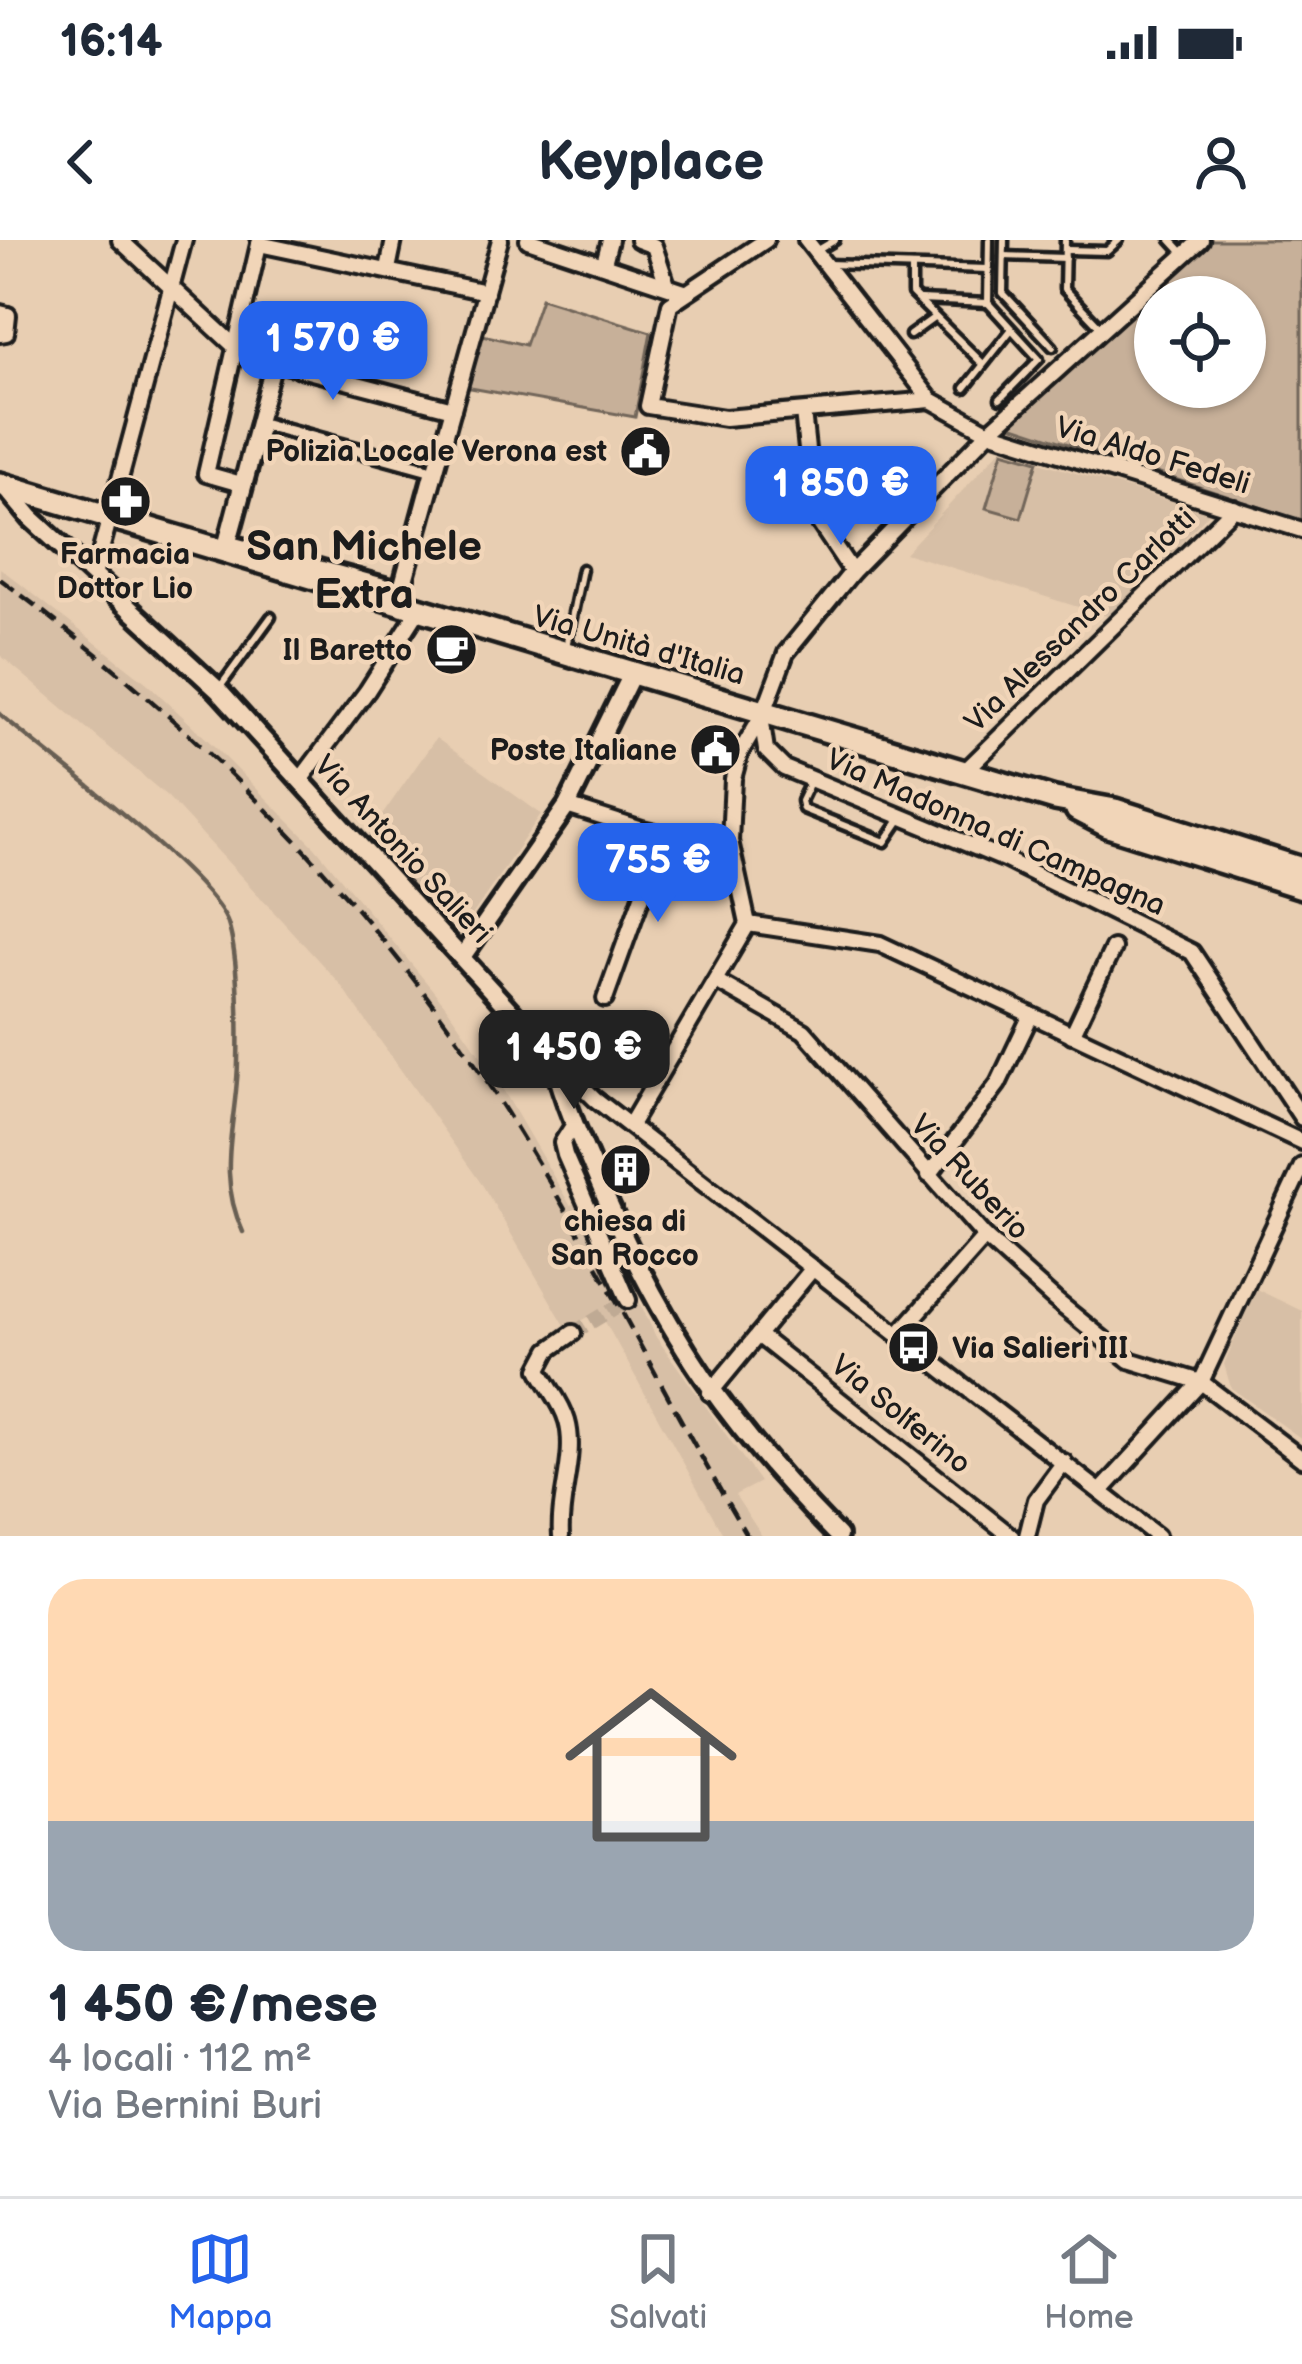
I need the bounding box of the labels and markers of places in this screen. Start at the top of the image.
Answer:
pin: 1 570 € [222,301,444,403]
public building icon: Polizia Locale Verona est [618,423,674,479]
place label: Polizia Locale Verona est [265,434,607,470]
pin: 1 850 € [730,446,952,548]
pharmacy icon: Farmacia Dottor Lio [97,474,153,530]
place label: Farmacia Dottor Lio [57,537,193,607]
cafe icon: Il Baretto [423,622,479,678]
place label: Il Baretto [283,633,412,669]
public building icon: Poste Italiane [688,722,744,778]
place label: Poste Italiane [490,733,677,769]
pin: 755 € [574,823,742,925]
pin: 1 450 € [463,1010,685,1112]
building icon: chiesa di San Rocco [597,1141,653,1197]
place label: chiesa di San Rocco [551,1204,699,1274]
bus stop icon: Via Salieri III [885,1320,941,1376]
place label: Via Salieri III [952,1331,1129,1367]

